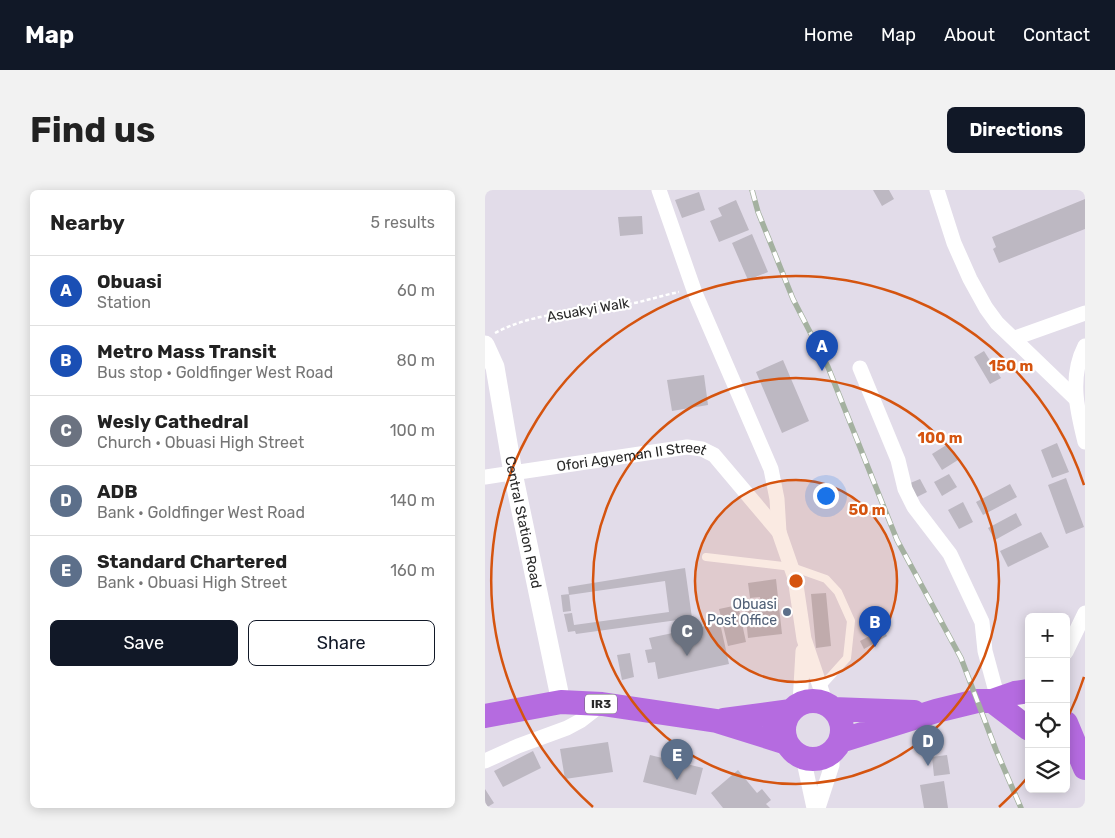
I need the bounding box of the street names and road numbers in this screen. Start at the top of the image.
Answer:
street label: Asuakyi Walk [545,294,631,326]
street label: Ofori Agyeman II Street [555,438,710,475]
street label: Central Station Road [502,455,545,590]
road number: IR3 [585,694,617,714]

